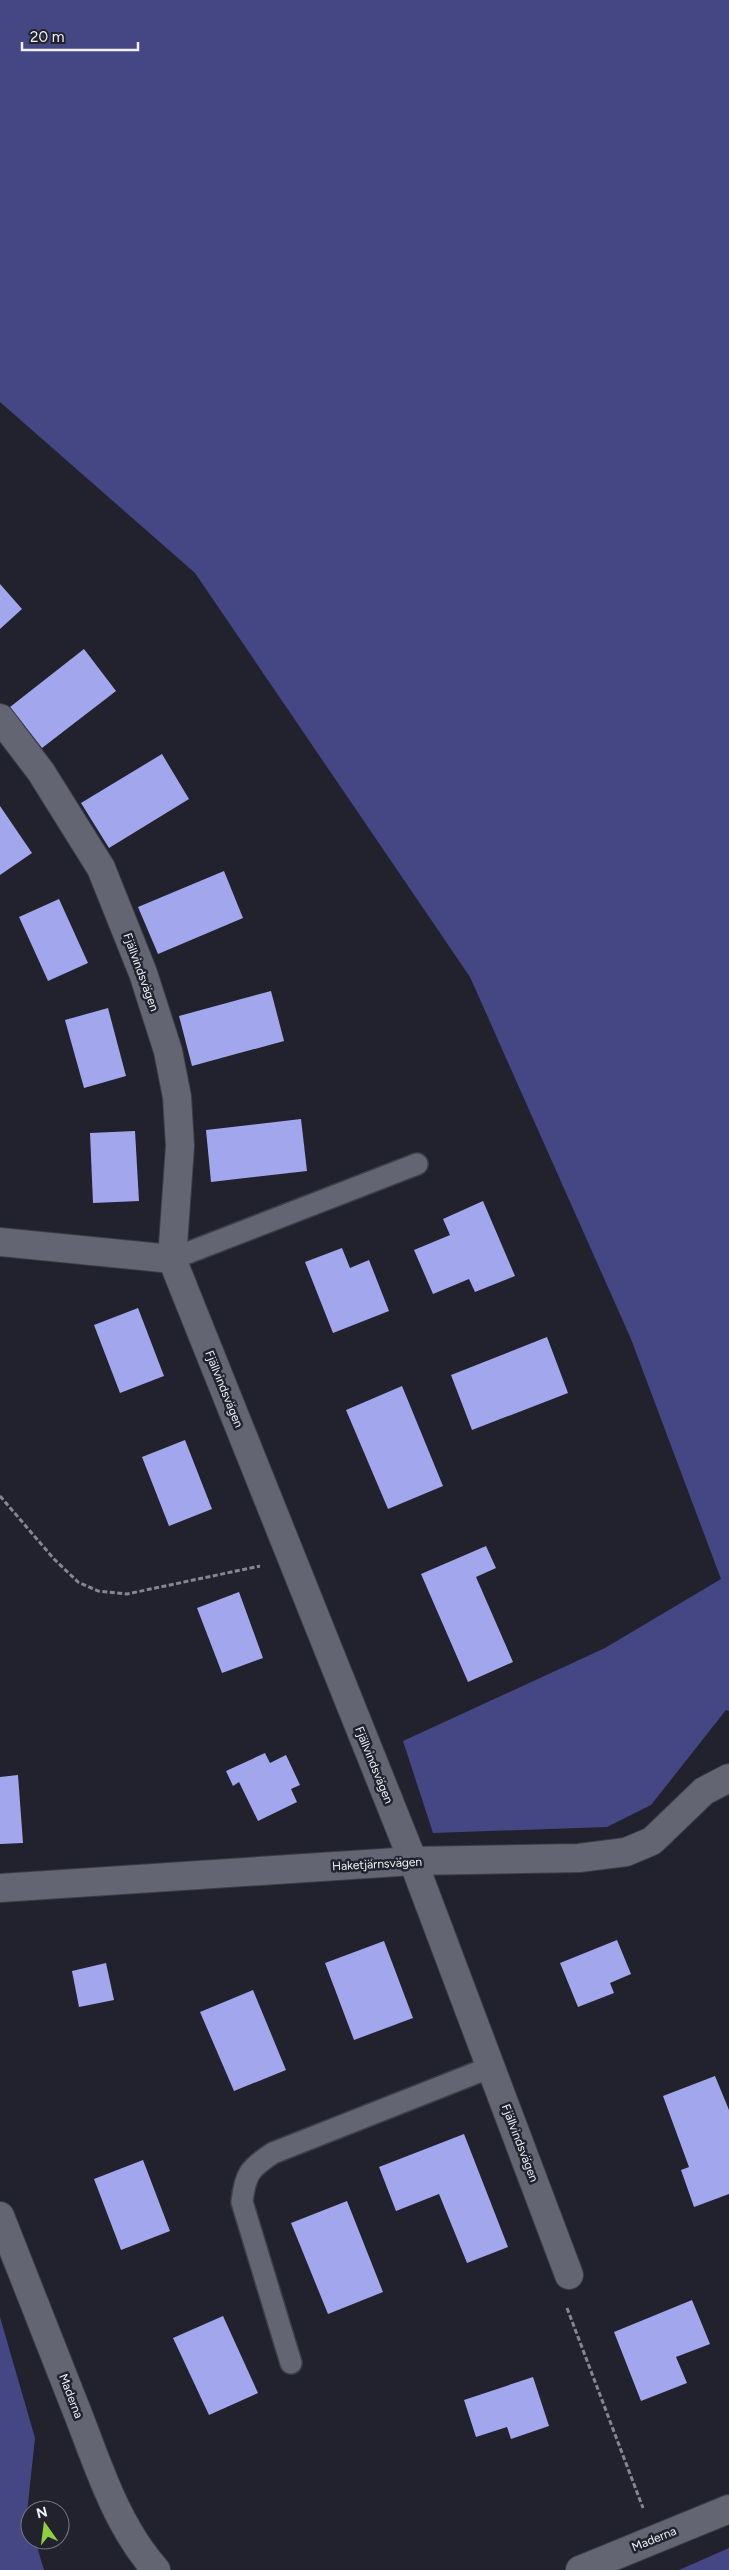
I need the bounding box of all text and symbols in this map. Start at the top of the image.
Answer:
scale bar [22,20,139,52]
text: 20 m [30,28,64,46]
street label: Fjällvindsvägen [120,931,162,1013]
street label: Fjällvindsvägen [202,1348,246,1430]
street label: Fjällvindsvägen [352,1724,396,1806]
street label: Haketjärnsvägen [332,1855,423,1873]
street label: Fjällvindsvägen [499,2102,541,2184]
street label: Maderna [56,2372,86,2420]
north arrow [20,2500,70,2550]
text: N [35,2503,49,2522]
street label: Maderna [630,2524,678,2554]

